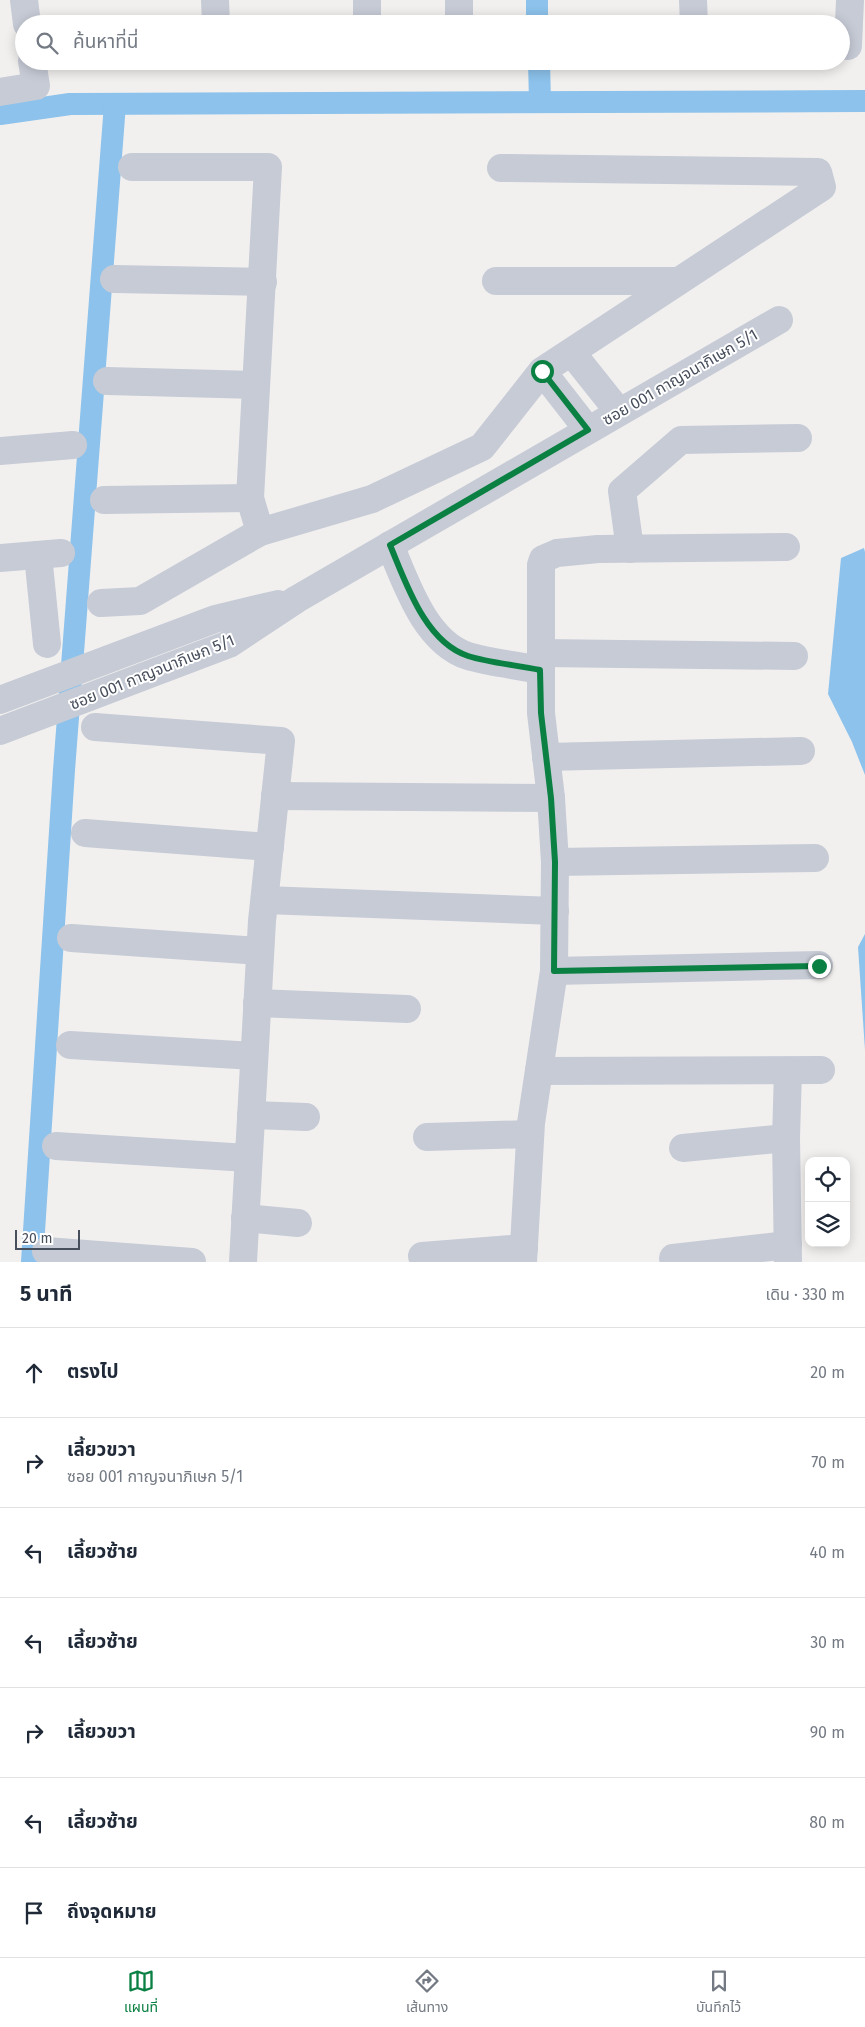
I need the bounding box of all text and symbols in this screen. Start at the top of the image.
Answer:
search box [15,15,850,70]
icon: search [33,29,61,57]
text: ค้นหาที่นี่ [73,30,138,53]
street label: ซอย 001 กาญจนาภิเษก 5/1 [599,325,761,429]
route start [531,360,554,383]
street label: ซอย 001 กาญจนาภิเษก 5/1 [67,630,237,714]
route end [808,955,831,978]
map controls [805,1157,850,1247]
button: locate [805,1157,850,1202]
button: layers [805,1202,850,1247]
scale bar [15,1227,80,1250]
text: 20 m [22,1230,52,1247]
text: 5 นาที [20,1281,72,1307]
text: เดิน · 330 m [766,1285,845,1304]
icon: ahead [20,1359,48,1387]
text: ตรงไป [67,1360,119,1383]
text: 20 m [810,1363,845,1382]
text: เลี้ยวขวา [67,1438,136,1461]
icon: right [20,1449,48,1477]
text: 70 m [811,1453,845,1472]
text: ซอย 001 กาญจนาภิเษก 5/1 [67,1467,243,1486]
icon: left [20,1539,48,1567]
text: เลี้ยวซ้าย [67,1540,138,1563]
text: 40 m [810,1543,845,1562]
icon: left [20,1629,48,1657]
text: เลี้ยวซ้าย [67,1630,138,1653]
text: 30 m [810,1633,845,1652]
icon: right [20,1719,48,1747]
text: เลี้ยวขวา [67,1720,136,1743]
text: 90 m [810,1723,845,1742]
icon: left [20,1809,48,1837]
text: เลี้ยวซ้าย [67,1810,138,1833]
text: 80 m [809,1813,845,1832]
icon: arrive [20,1899,48,1927]
text: ถึงจุดหมาย [67,1900,157,1923]
tab: แผนที่ [124,1967,158,2018]
tab: เส้นทาง [406,1967,448,2018]
tab: บันทึกไว้ [696,1967,741,2018]

